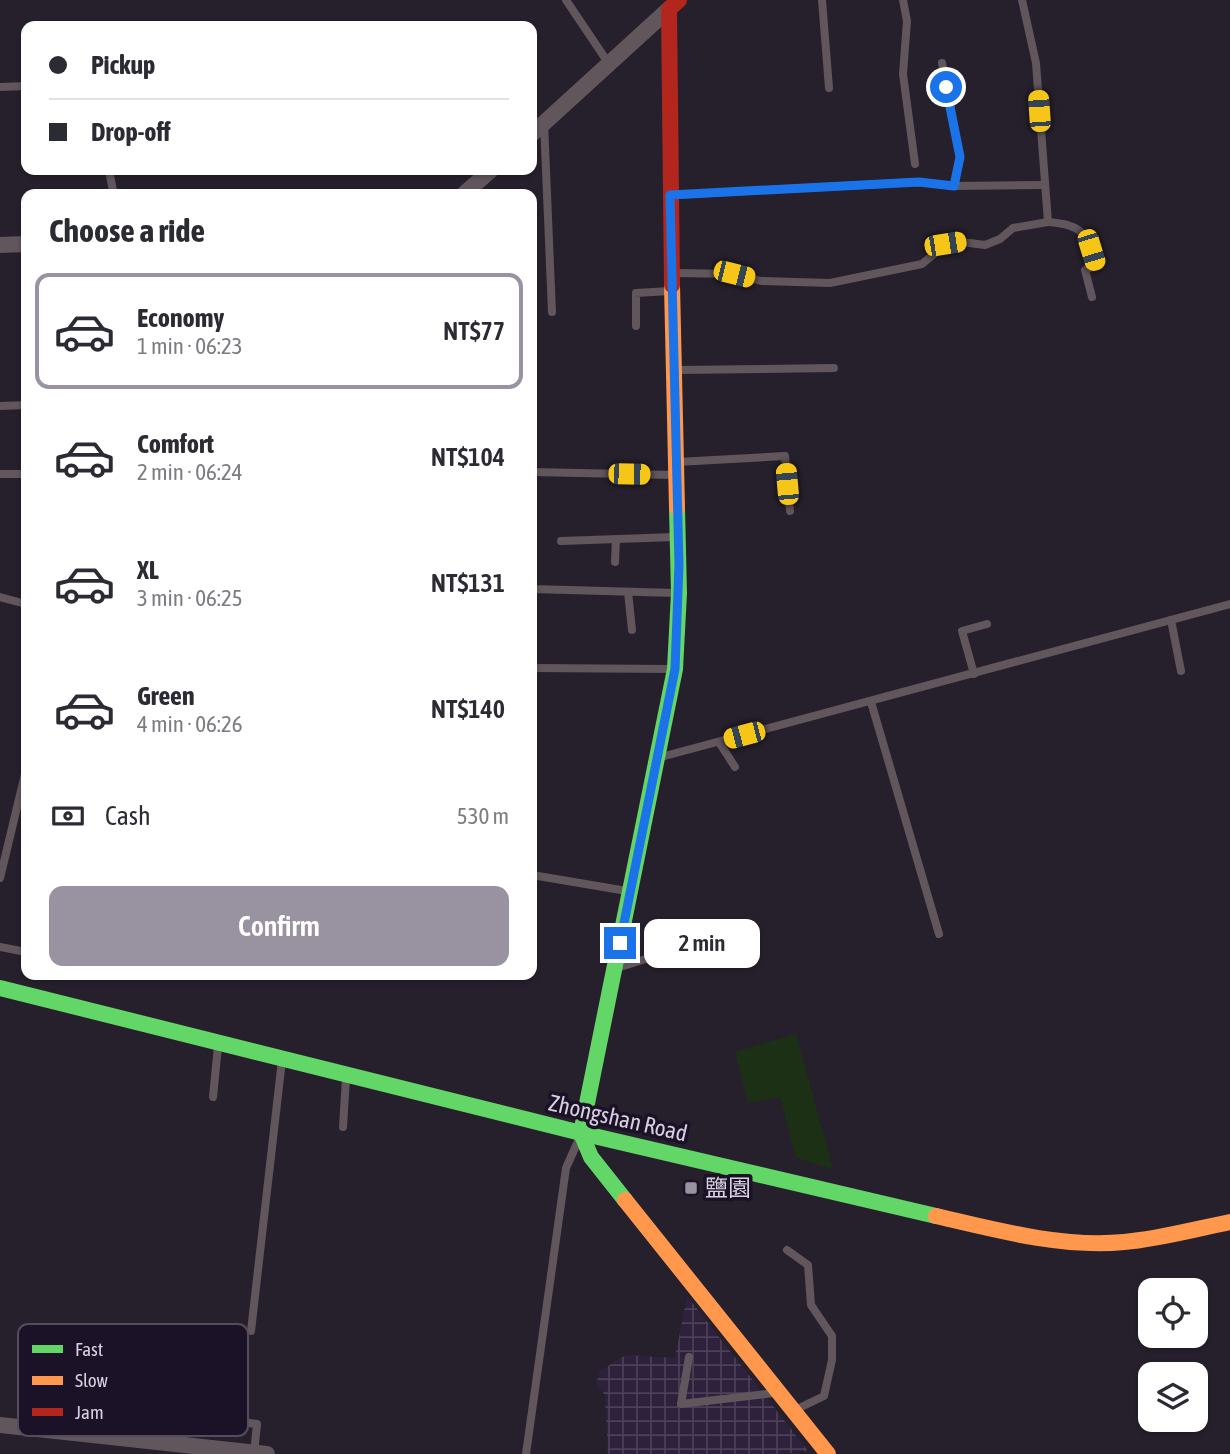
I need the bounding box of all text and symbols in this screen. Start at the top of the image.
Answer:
text: Pickup [91,50,155,80]
route start [930,71,962,103]
car [1028,89,1051,133]
text: Drop-off [91,117,171,147]
text: Choose a ride [49,212,205,249]
car [1075,227,1108,273]
car [923,230,968,258]
car [712,259,757,289]
icon: car [53,300,116,363]
text: Economy [137,303,224,333]
text: NT$77 [443,316,505,346]
text: 1 min · 06:23 [137,333,243,359]
icon: car [53,426,116,489]
text: Comfort [137,429,214,459]
text: NT$104 [431,442,505,472]
text: 2 min · 06:24 [137,459,243,485]
car [775,462,800,506]
car [608,463,651,485]
icon: car [53,552,116,615]
text: XL [137,555,159,585]
text: NT$131 [431,568,505,598]
text: 3 min · 06:25 [137,585,243,611]
icon: car [53,678,116,741]
text: Green [137,681,195,711]
text: NT$140 [431,694,505,724]
text: 4 min · 06:26 [137,711,243,737]
car [721,719,768,751]
icon: cash [49,797,87,835]
text: Cash [105,801,151,831]
text: 530 m [457,803,509,829]
button: Confirm [49,886,509,966]
callout: 2 min [644,918,760,968]
route end [604,927,636,959]
text: 2 min [679,930,725,956]
street label: Zhongshan Road [546,1089,690,1147]
place label: 鹽園 [705,1175,751,1201]
marker: 鹽園 [683,1180,699,1196]
map controls [1138,1278,1208,1432]
button: locate [1138,1278,1208,1348]
legend [18,1324,248,1436]
text: Fast [75,1338,103,1360]
button: layers [1138,1362,1208,1432]
text: Slow [75,1369,109,1391]
text: Jam [75,1401,104,1423]

